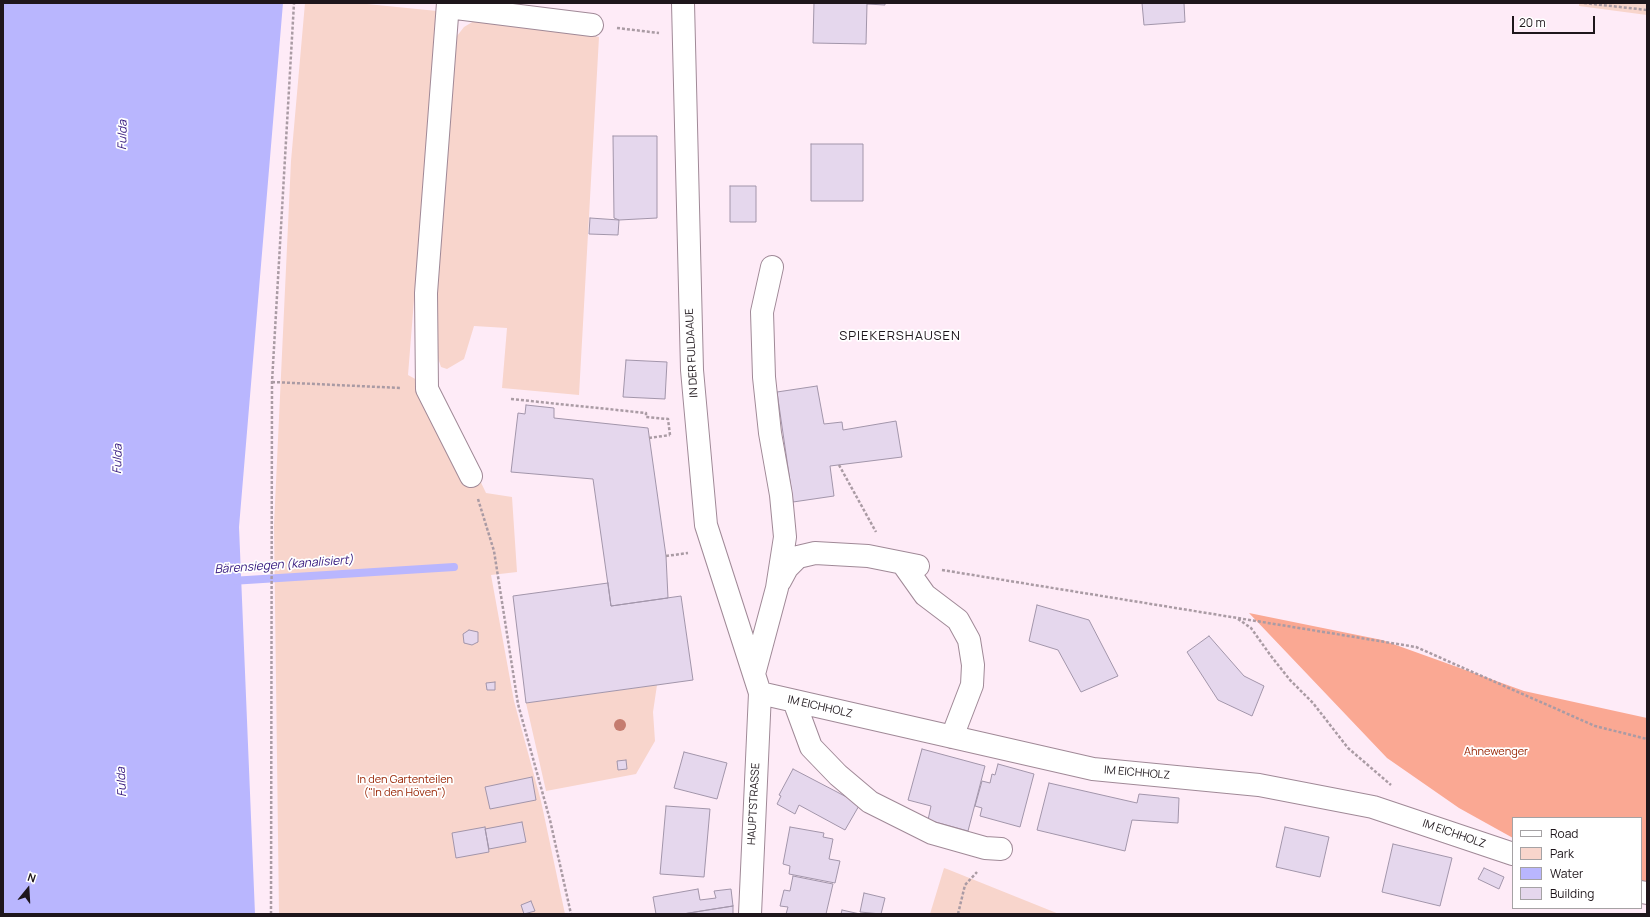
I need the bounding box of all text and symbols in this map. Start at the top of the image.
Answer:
scale bar [1514,8,1597,34]
text: 20 m [1519,14,1546,31]
water label: Fulda [116,120,130,150]
street label: IN DER FULDAAUE [683,308,701,398]
district label: SPIEKERSHAUSEN [839,328,961,344]
water label: Fulda [111,444,125,474]
water label: Bärensiegen (kanalisiert) [214,553,354,577]
street label: IM EICHHOLZ [786,693,854,721]
park label: Ahnewenger [1464,745,1528,759]
street label: HAUPTSTRASSE [745,763,763,845]
street label: IM EICHHOLZ [1103,764,1171,782]
water label: Fulda [114,767,130,797]
park label: In den Gartenteilen ("In den Höven") [357,773,453,799]
street label: IM EICHHOLZ [1421,817,1487,851]
legend [1512,817,1642,909]
text: Road [1550,825,1578,842]
text: Park [1550,845,1574,862]
text: Water [1550,865,1583,882]
north arrow [8,869,48,909]
text: N [26,869,38,885]
text: Building [1550,885,1594,902]

